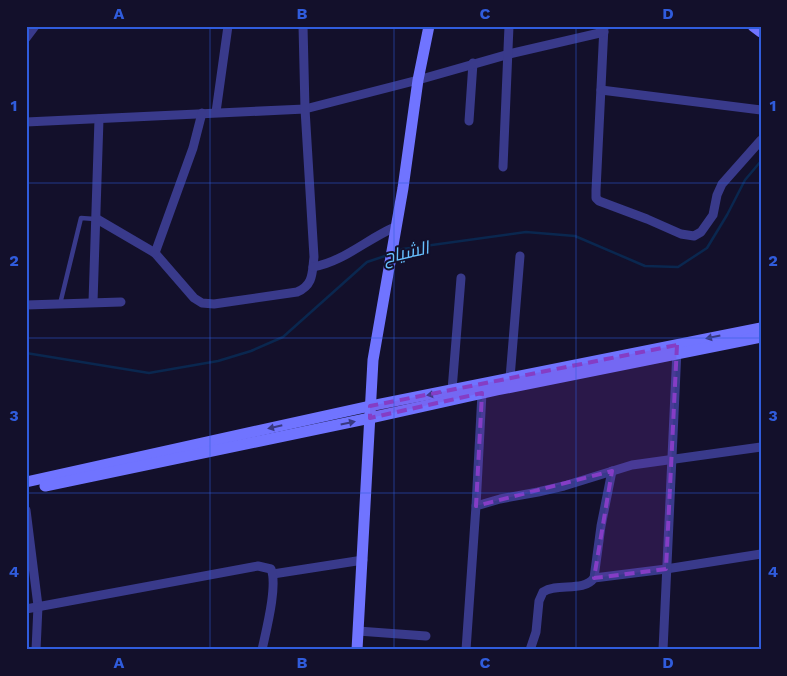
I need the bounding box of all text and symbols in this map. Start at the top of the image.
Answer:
text: A [114,4,125,23]
text: B [297,4,308,23]
text: C [480,4,491,23]
text: D [662,4,674,23]
text: 1 [11,96,17,115]
text: 1 [770,96,776,115]
water label: الشياح [380,236,433,270]
text: 2 [9,251,19,270]
text: 2 [768,251,778,270]
one-way arrow [705,333,720,341]
one-way arrow [425,390,441,398]
text: 3 [9,406,19,425]
text: 3 [768,406,778,425]
one-way arrow [340,418,356,426]
one-way arrow [267,423,282,431]
text: 4 [9,562,19,581]
text: 4 [768,562,778,581]
text: A [114,653,125,672]
text: B [297,653,308,672]
text: C [480,653,491,672]
text: D [662,653,674,672]

